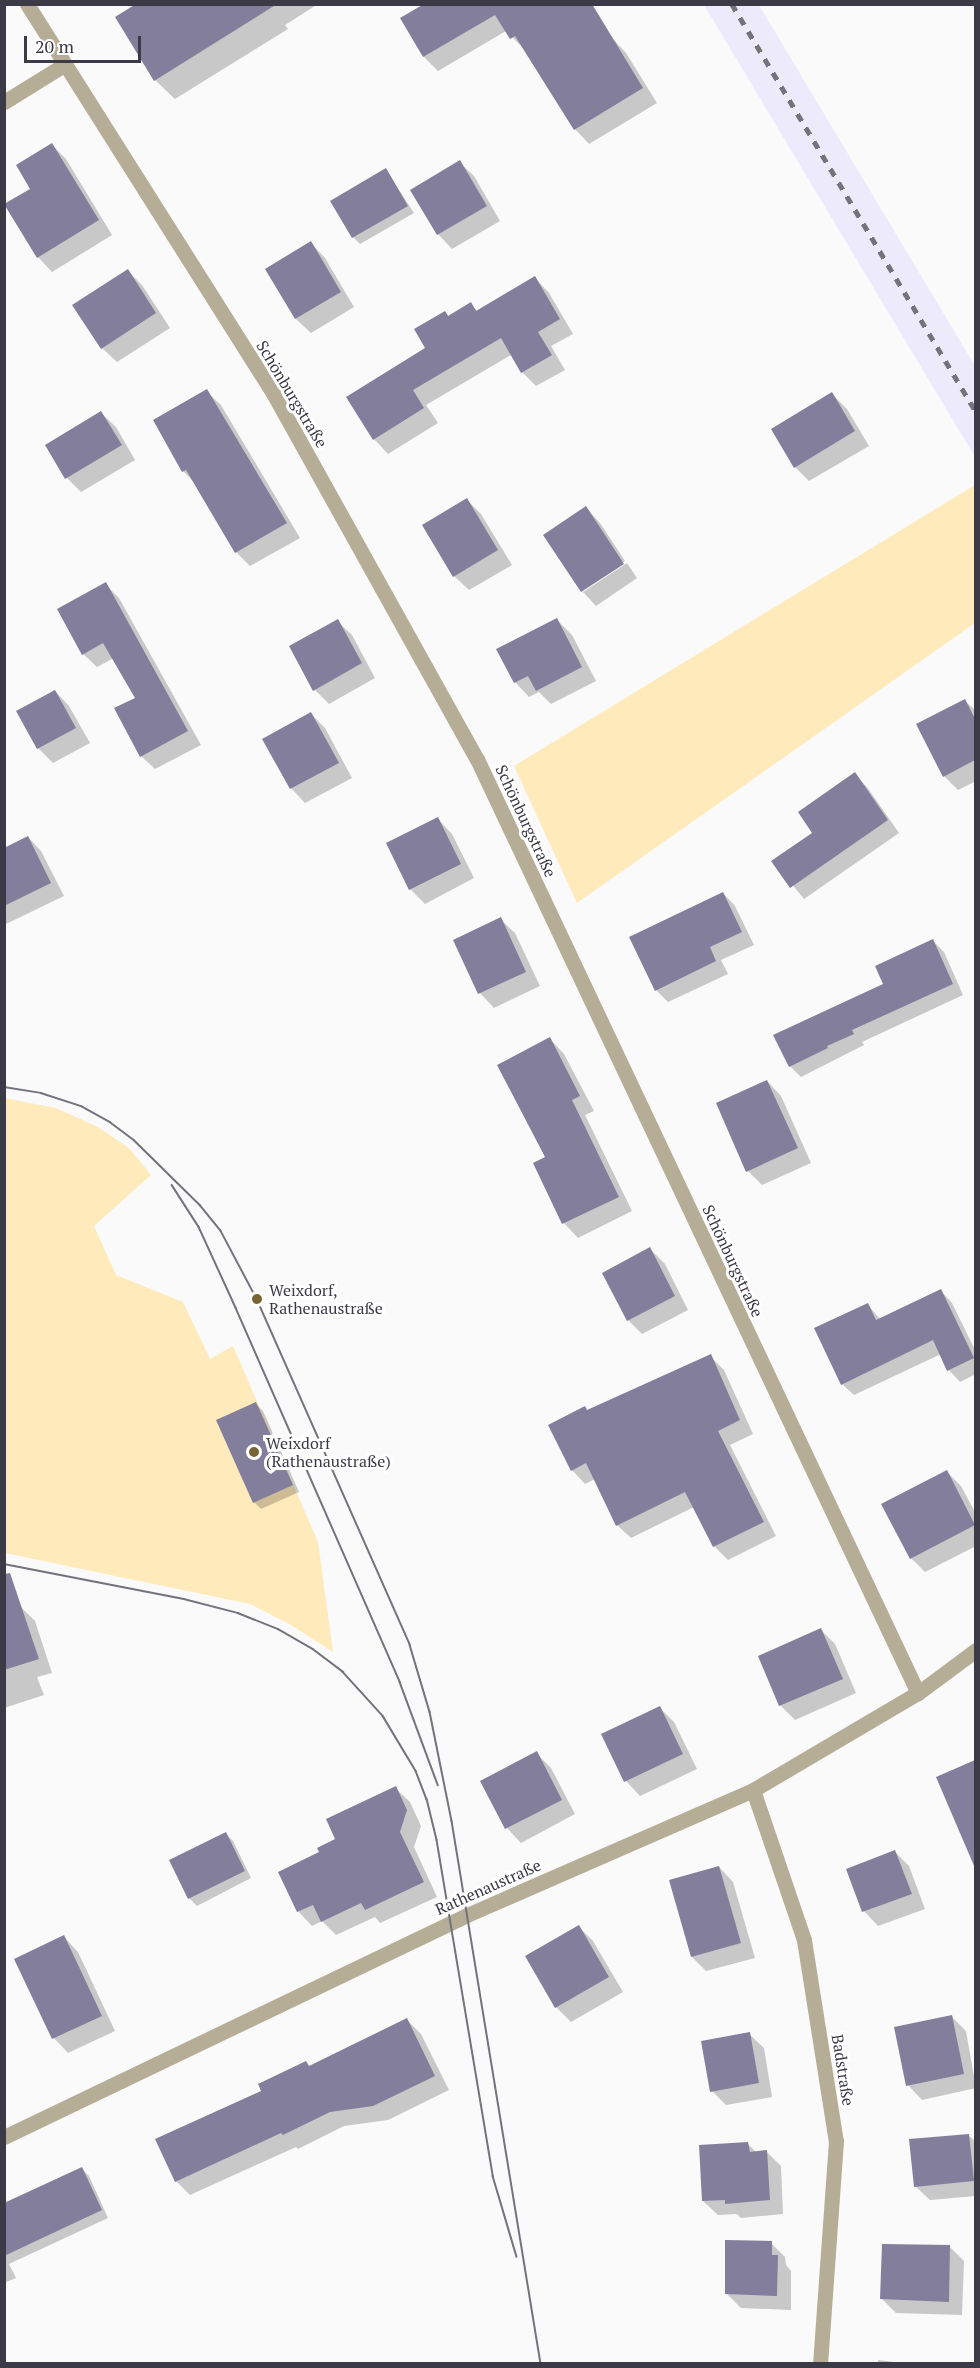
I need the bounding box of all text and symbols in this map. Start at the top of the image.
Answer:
scale bar [27,24,144,62]
text: 20 m [35,34,74,58]
street label: Schönburgstraße [252,337,332,451]
street label: Schönburgstraße [492,762,560,880]
street label: Schönburgstraße [699,1202,767,1320]
place label: Weixdorf, Rathenaustraße [269,1280,383,1318]
marker: Weixdorf, Rathenaustraße [250,1292,264,1306]
place label: Weixdorf (Rathenaustraße) [266,1433,391,1471]
marker: Weixdorf (Rathenaustraße) [247,1445,261,1459]
street label: Rathenaustraße [432,1855,544,1919]
street label: Badstraße [828,2033,858,2107]

